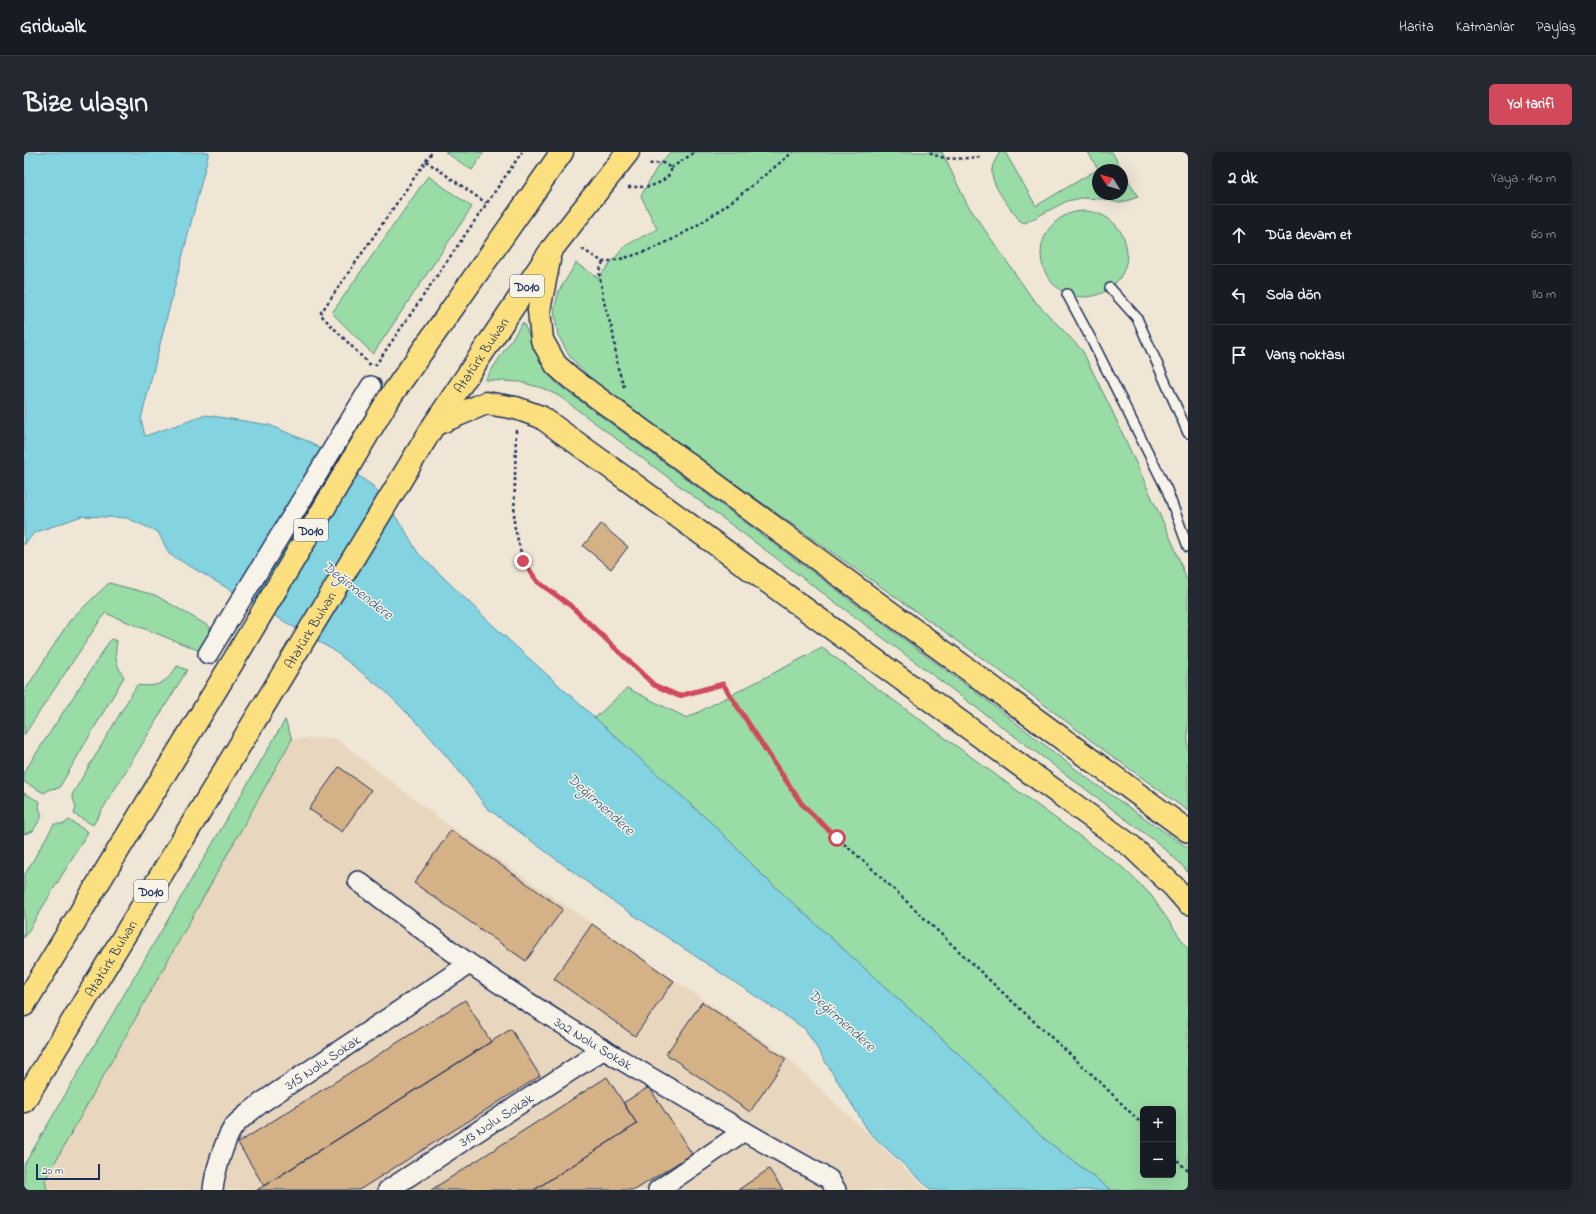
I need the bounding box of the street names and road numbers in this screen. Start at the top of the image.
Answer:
road number: D010 [510,275,544,297]
street label: Atatürk Bulvarı [449,314,515,398]
road number: D010 [294,519,328,541]
street label: Atatürk Bulvarı [279,588,343,673]
road number: D010 [134,880,168,902]
street label: Atatürk Bulvarı [80,916,143,1002]
street label: 302 Nolu Sokak [549,1012,636,1077]
street label: 315 Nolu Sokak [281,1030,366,1096]
street label: 313 Nolu Sokak [455,1088,539,1153]

